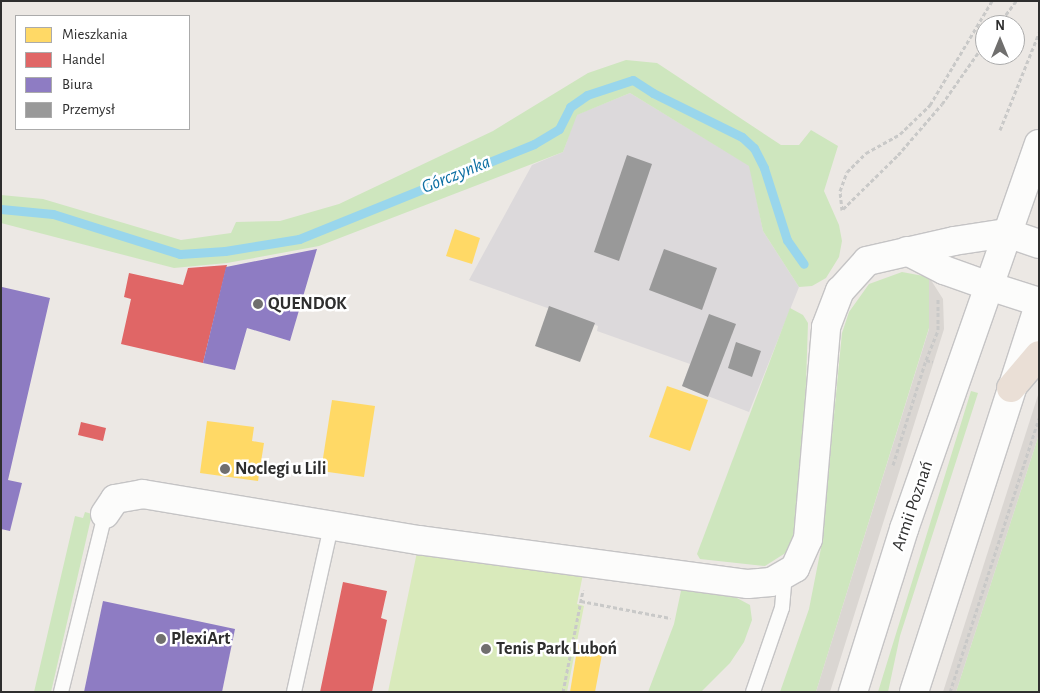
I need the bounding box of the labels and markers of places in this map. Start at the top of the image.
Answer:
place label: QUENDOK [268,293,347,315]
marker: QUENDOK [252,298,264,310]
place label: Noclegi u Lili [235,458,326,480]
marker: Noclegi u Lili [219,463,231,475]
place label: PlexiArt [171,628,230,650]
marker: PlexiArt [155,633,167,645]
place label: Tenis Park Luboń [496,638,617,660]
marker: Tenis Park Luboń [480,643,492,655]

